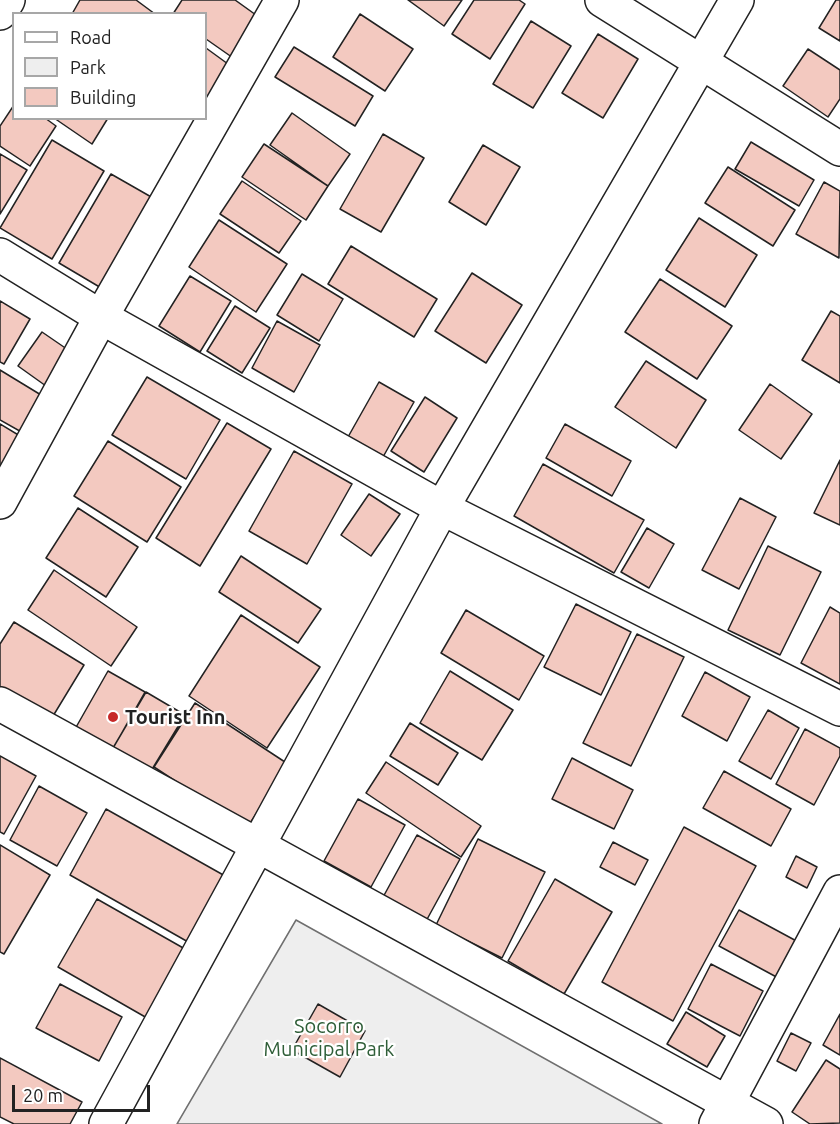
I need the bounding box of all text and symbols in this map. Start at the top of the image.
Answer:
legend [12,12,207,120]
text: Road [70,27,112,47]
text: Park [70,57,106,77]
text: Building [70,87,136,107]
place label: Tourist Inn [125,705,225,729]
marker: Tourist Inn [106,710,120,724]
park label: Socorro Municipal Park [264,1014,394,1061]
scale bar [15,1073,153,1111]
text: 20 m [23,1085,63,1105]

